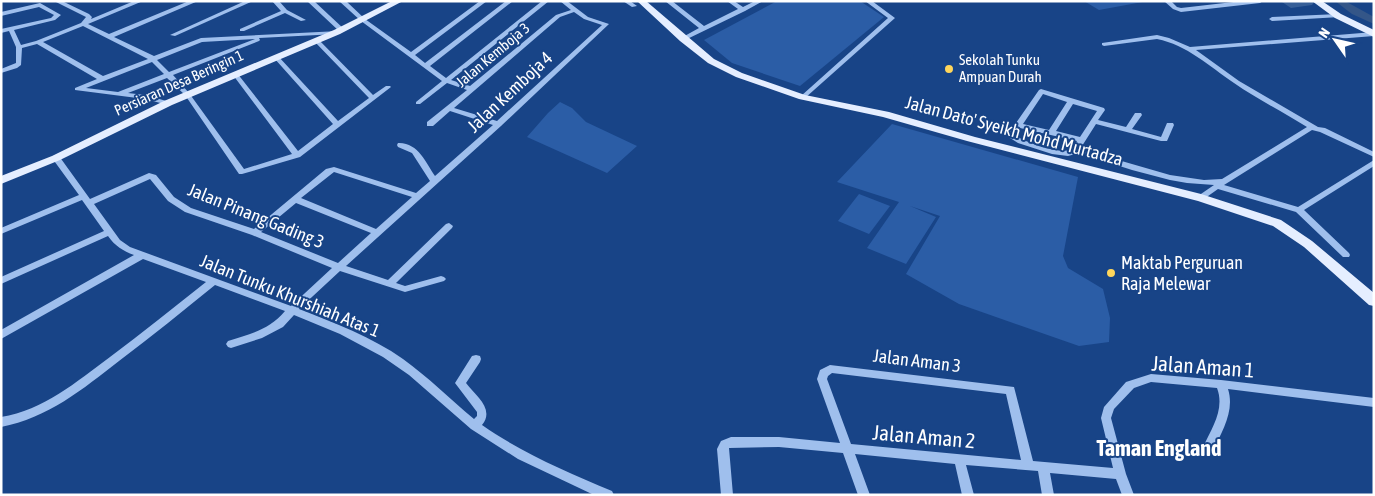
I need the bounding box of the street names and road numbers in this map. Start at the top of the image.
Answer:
street label: Jalan Kemboja 3 [453,19,533,90]
street label: Persiaran Desa Beringin 1 [112,46,246,119]
street label: Jalan Kemboja 4 [463,47,556,136]
street label: Jalan Dato' Syeikh Mohd Murtadza [903,91,1125,170]
street label: Jalan Pinang Gading 3 [185,179,327,252]
street label: Jalan Tunku Khurshiah Atas 1 [197,250,383,341]
street label: Jalan Aman 3 [872,345,962,376]
street label: Jalan Aman 1 [1151,350,1255,382]
street label: Jalan Aman 2 [872,420,976,452]

